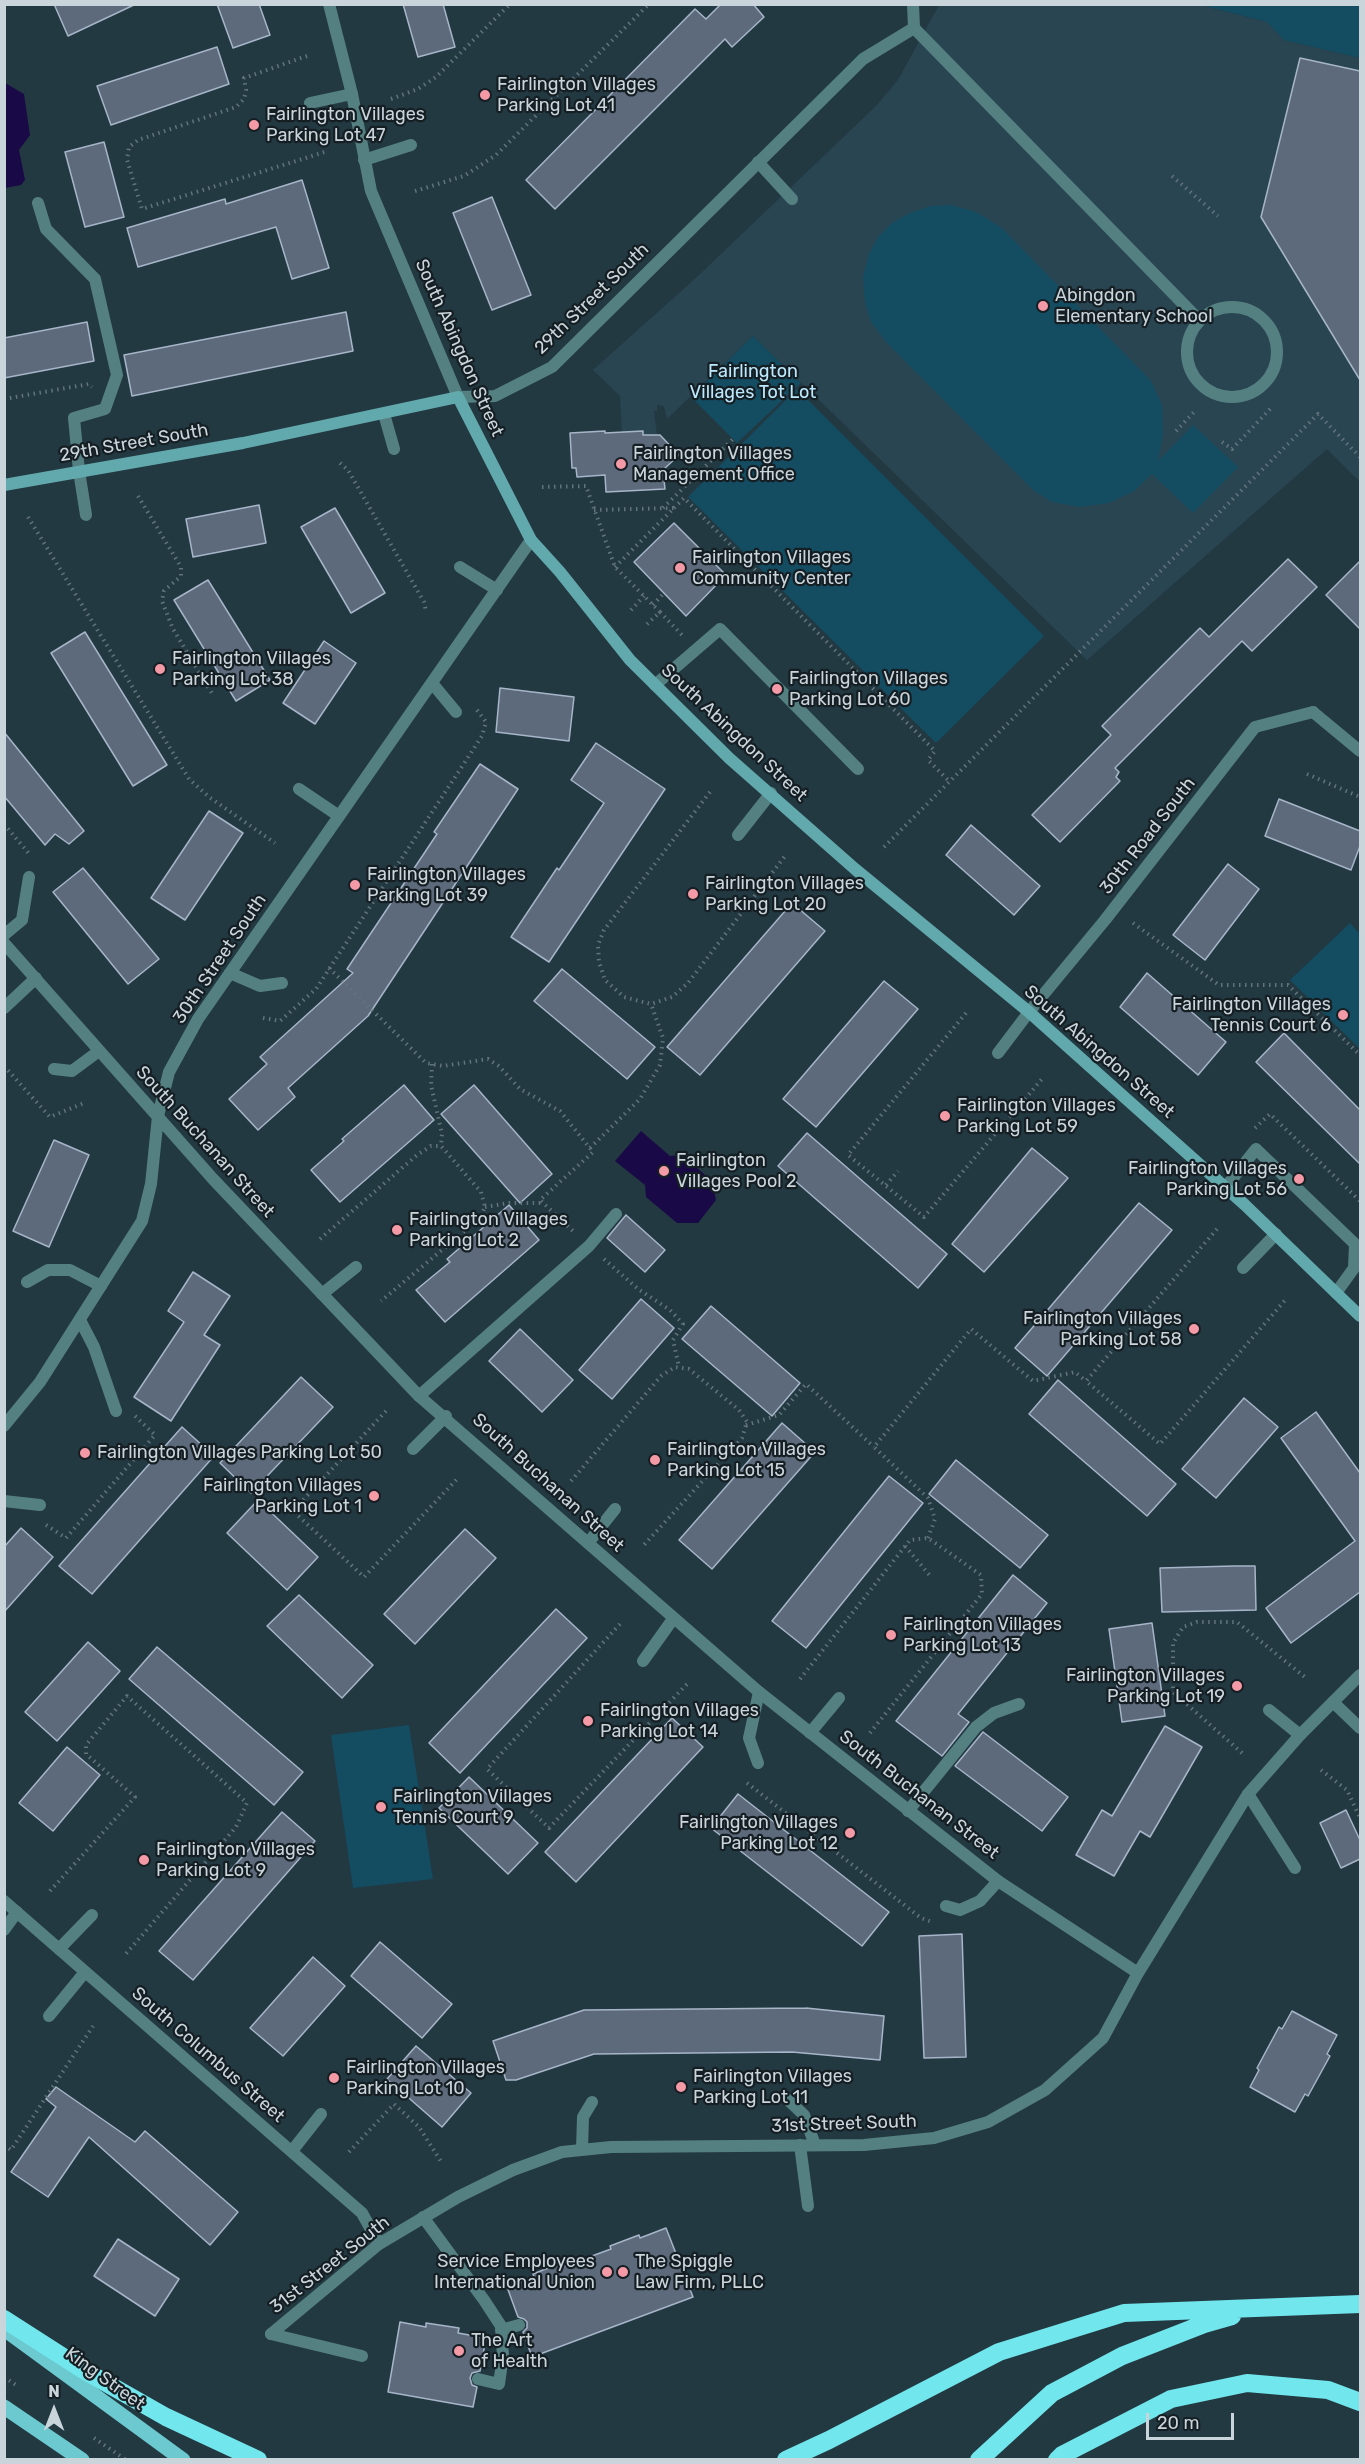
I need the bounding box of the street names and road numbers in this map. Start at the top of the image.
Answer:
street label: 29th Street South [530,239,654,359]
street label: South Abingdon Street [410,256,508,440]
street label: 29th Street South [58,419,210,467]
street label: South Abingdon Street [656,660,812,806]
street label: 30th Road South [1096,773,1200,899]
street label: 30th Street South [169,890,271,1028]
street label: South Abingdon Street [1019,981,1179,1123]
street label: South Buchanan Street [131,1062,279,1222]
street label: South Buchanan Street [468,1409,628,1557]
street label: South Buchanan Street [835,1726,1003,1864]
street label: South Columbus Street [127,1983,289,2127]
street label: 31st Street South [771,2111,917,2137]
street label: 31st Street South [266,2212,394,2318]
street label: King Street [61,2343,149,2415]

